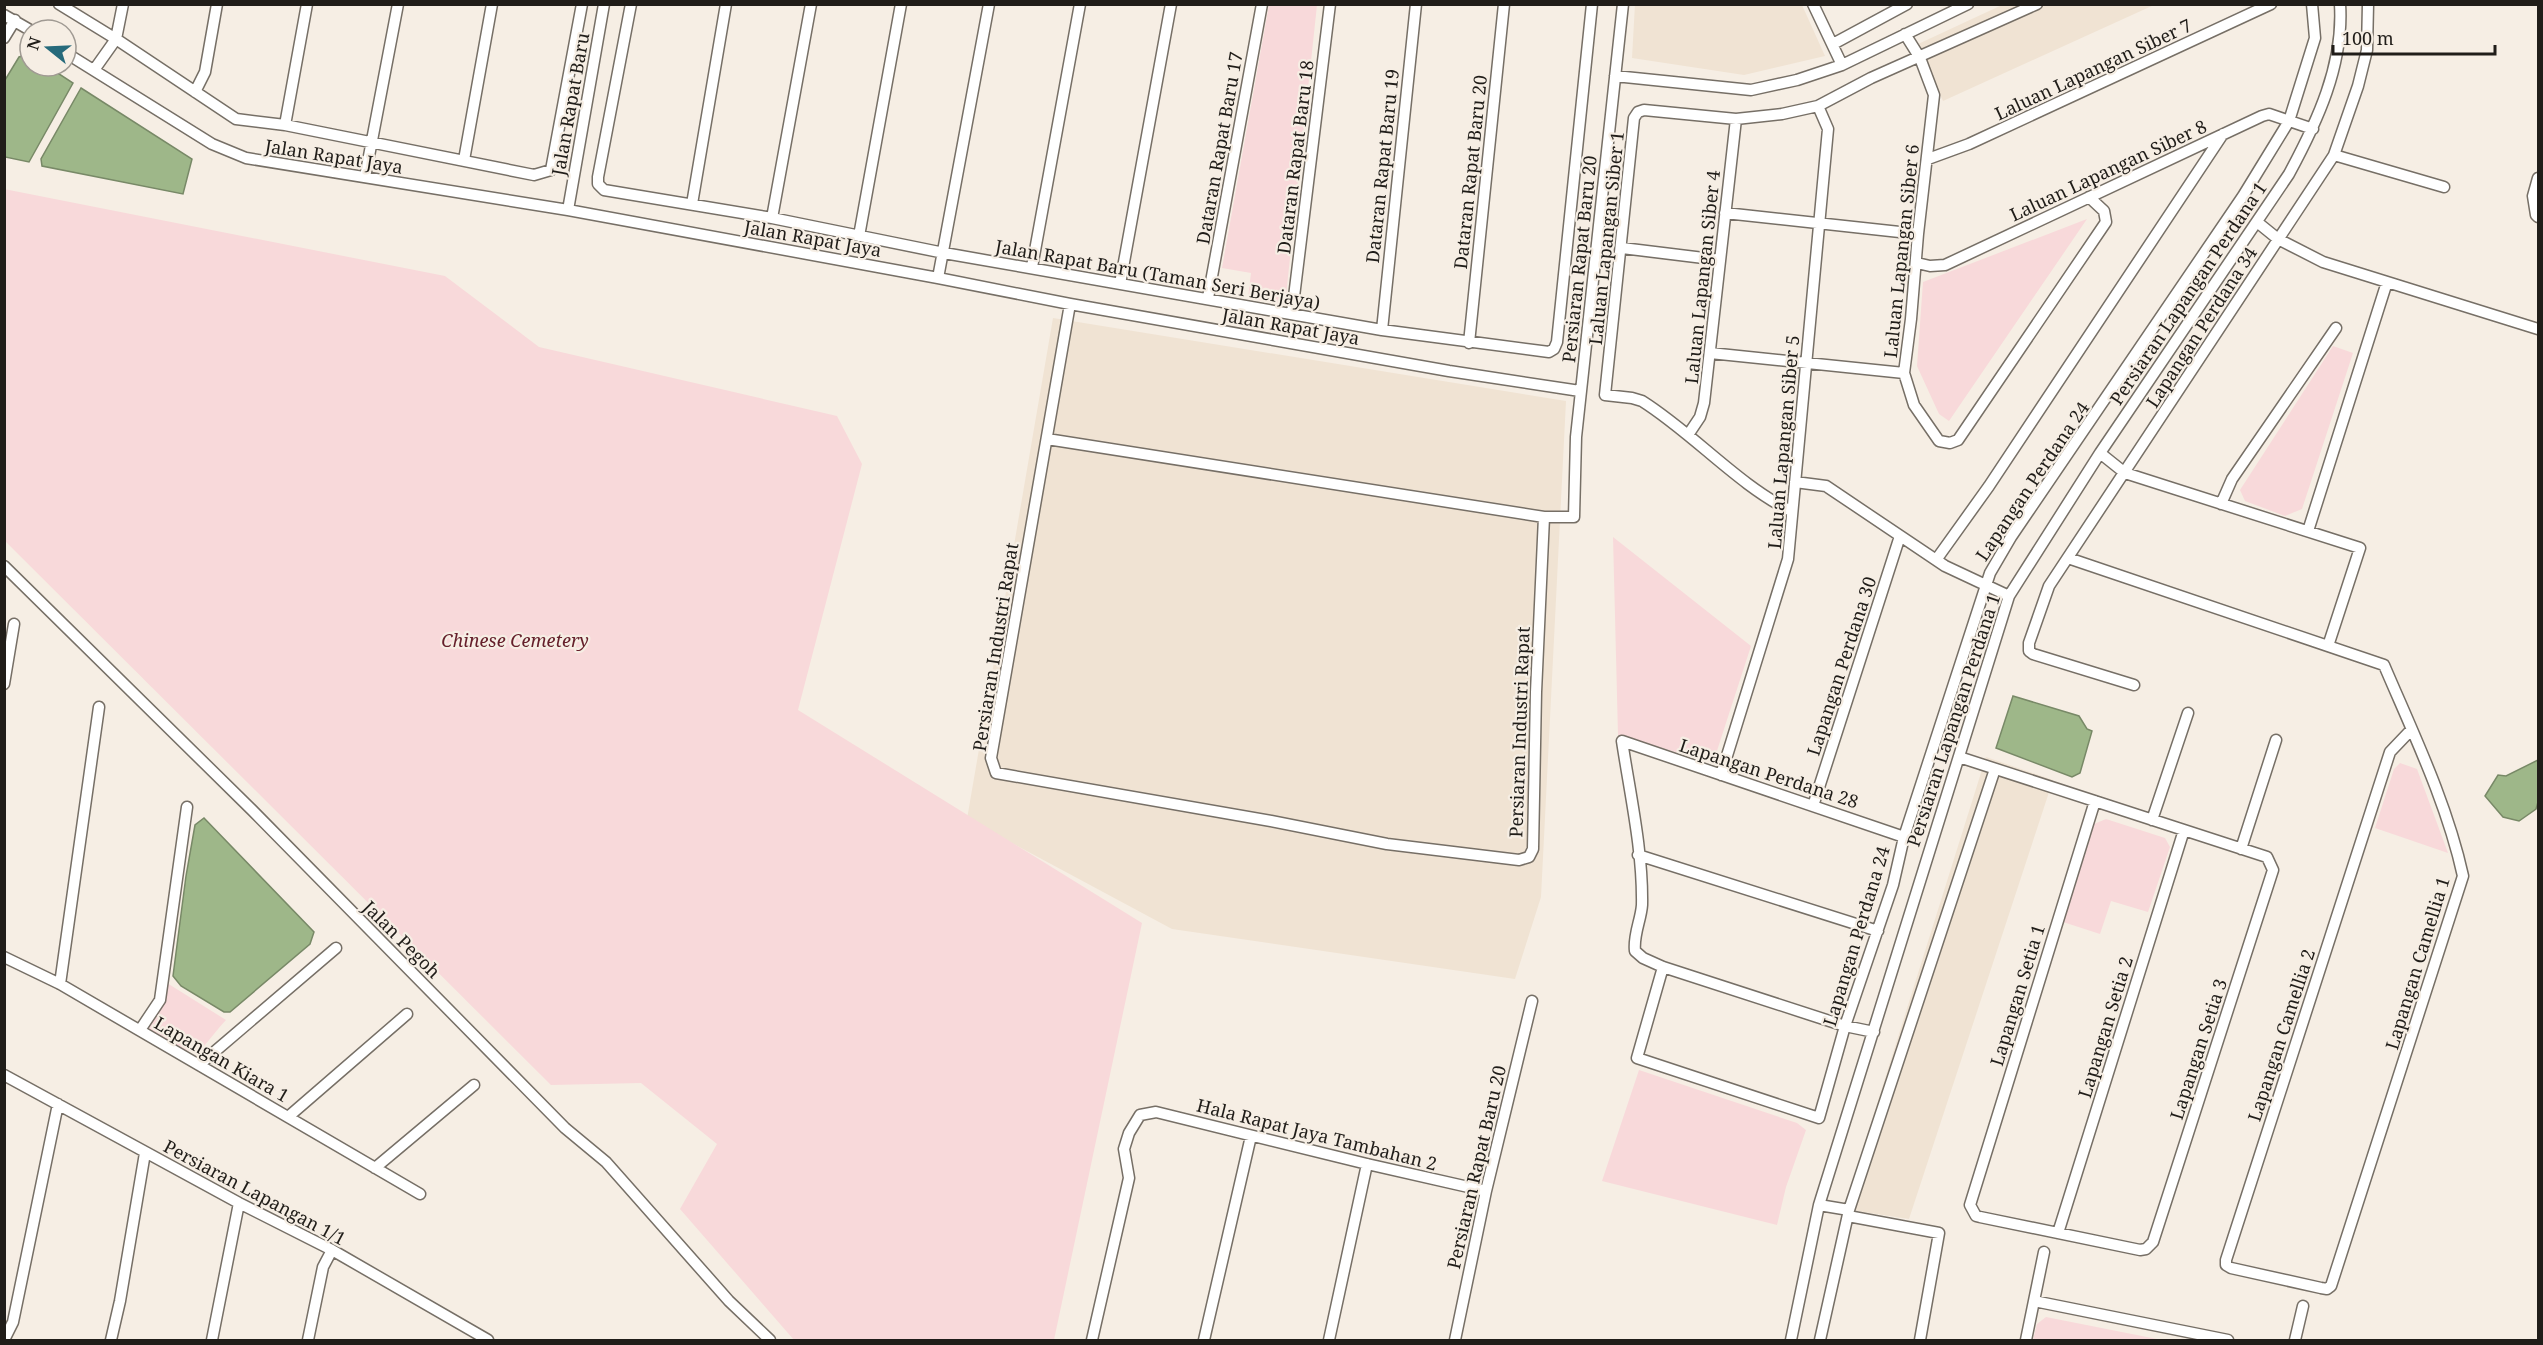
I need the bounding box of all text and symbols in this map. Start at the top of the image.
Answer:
street label: Laluan Lapangan Siber 7 [1991,13,2195,125]
north arrow [18,18,78,78]
scale bar [2333,18,2495,56]
text: 100 m [2342,26,2394,50]
street label: Jalan Rapat Baru [545,30,594,178]
text: N [21,34,46,53]
street label: Dataran Rapat Baru 17 [1190,50,1248,246]
street label: Dataran Rapat Baru 18 [1271,59,1319,255]
street label: Dataran Rapat Baru 19 [1360,68,1404,264]
street label: Dataran Rapat Baru 20 [1448,74,1492,270]
street label: Laluan Lapangan Siber 8 [2006,114,2210,226]
street label: Laluan Lapangan Siber 1 [1583,130,1629,346]
street label: Jalan Rapat Jaya [262,133,405,179]
street label: Laluan Lapangan Siber 6 [1878,143,1924,359]
street label: Persiaran Rapat Baru 20 [1556,154,1602,364]
street label: Laluan Lapangan Siber 4 [1679,169,1725,385]
street label: Persiaran Lapangan Perdana 1 [2104,177,2272,409]
street label: Jalan Rapat Jaya [741,214,884,262]
street label: Jalan Rapat Baru (Taman Seri Berjaya) [993,233,1322,314]
street label: Lapangan Perdana 34 [2140,242,2262,412]
street label: Jalan Rapat Jaya [1219,302,1362,350]
street label: Laluan Lapangan Siber 5 [1762,334,1804,550]
street label: Lapangan Perdana 24 [1970,397,2094,565]
street label: Persiaran Industri Rapat [967,541,1023,753]
street label: Lapangan Perdana 30 [1801,573,1881,759]
street label: Persiaran Lapangan Perdana 1 [1901,591,2005,849]
street label: Persiaran Industri Rapat [1503,626,1535,838]
park label: Chinese Cemetery [441,628,589,652]
street label: Lapangan Perdana 28 [1676,733,1862,813]
street label: Lapangan Perdana 24 [1817,843,1895,1029]
street label: Lapangan Camellia 1 [2379,873,2455,1053]
street label: Jalan Pegoh [357,894,446,983]
street label: Lapangan Setia 1 [1984,921,2050,1069]
street label: Lapangan Camellia 2 [2242,946,2320,1124]
street label: Lapangan Setia 2 [2072,953,2138,1101]
street label: Lapangan Setia 3 [2164,976,2232,1122]
street label: Lapangan Kiara 1 [150,1011,294,1107]
street label: Persiaran Rapat Baru 20 [1441,1063,1511,1271]
street label: Hala Rapat Jaya Tambahan 2 [1194,1092,1440,1176]
street label: Persiaran Lapangan 1/1 [160,1134,350,1250]

